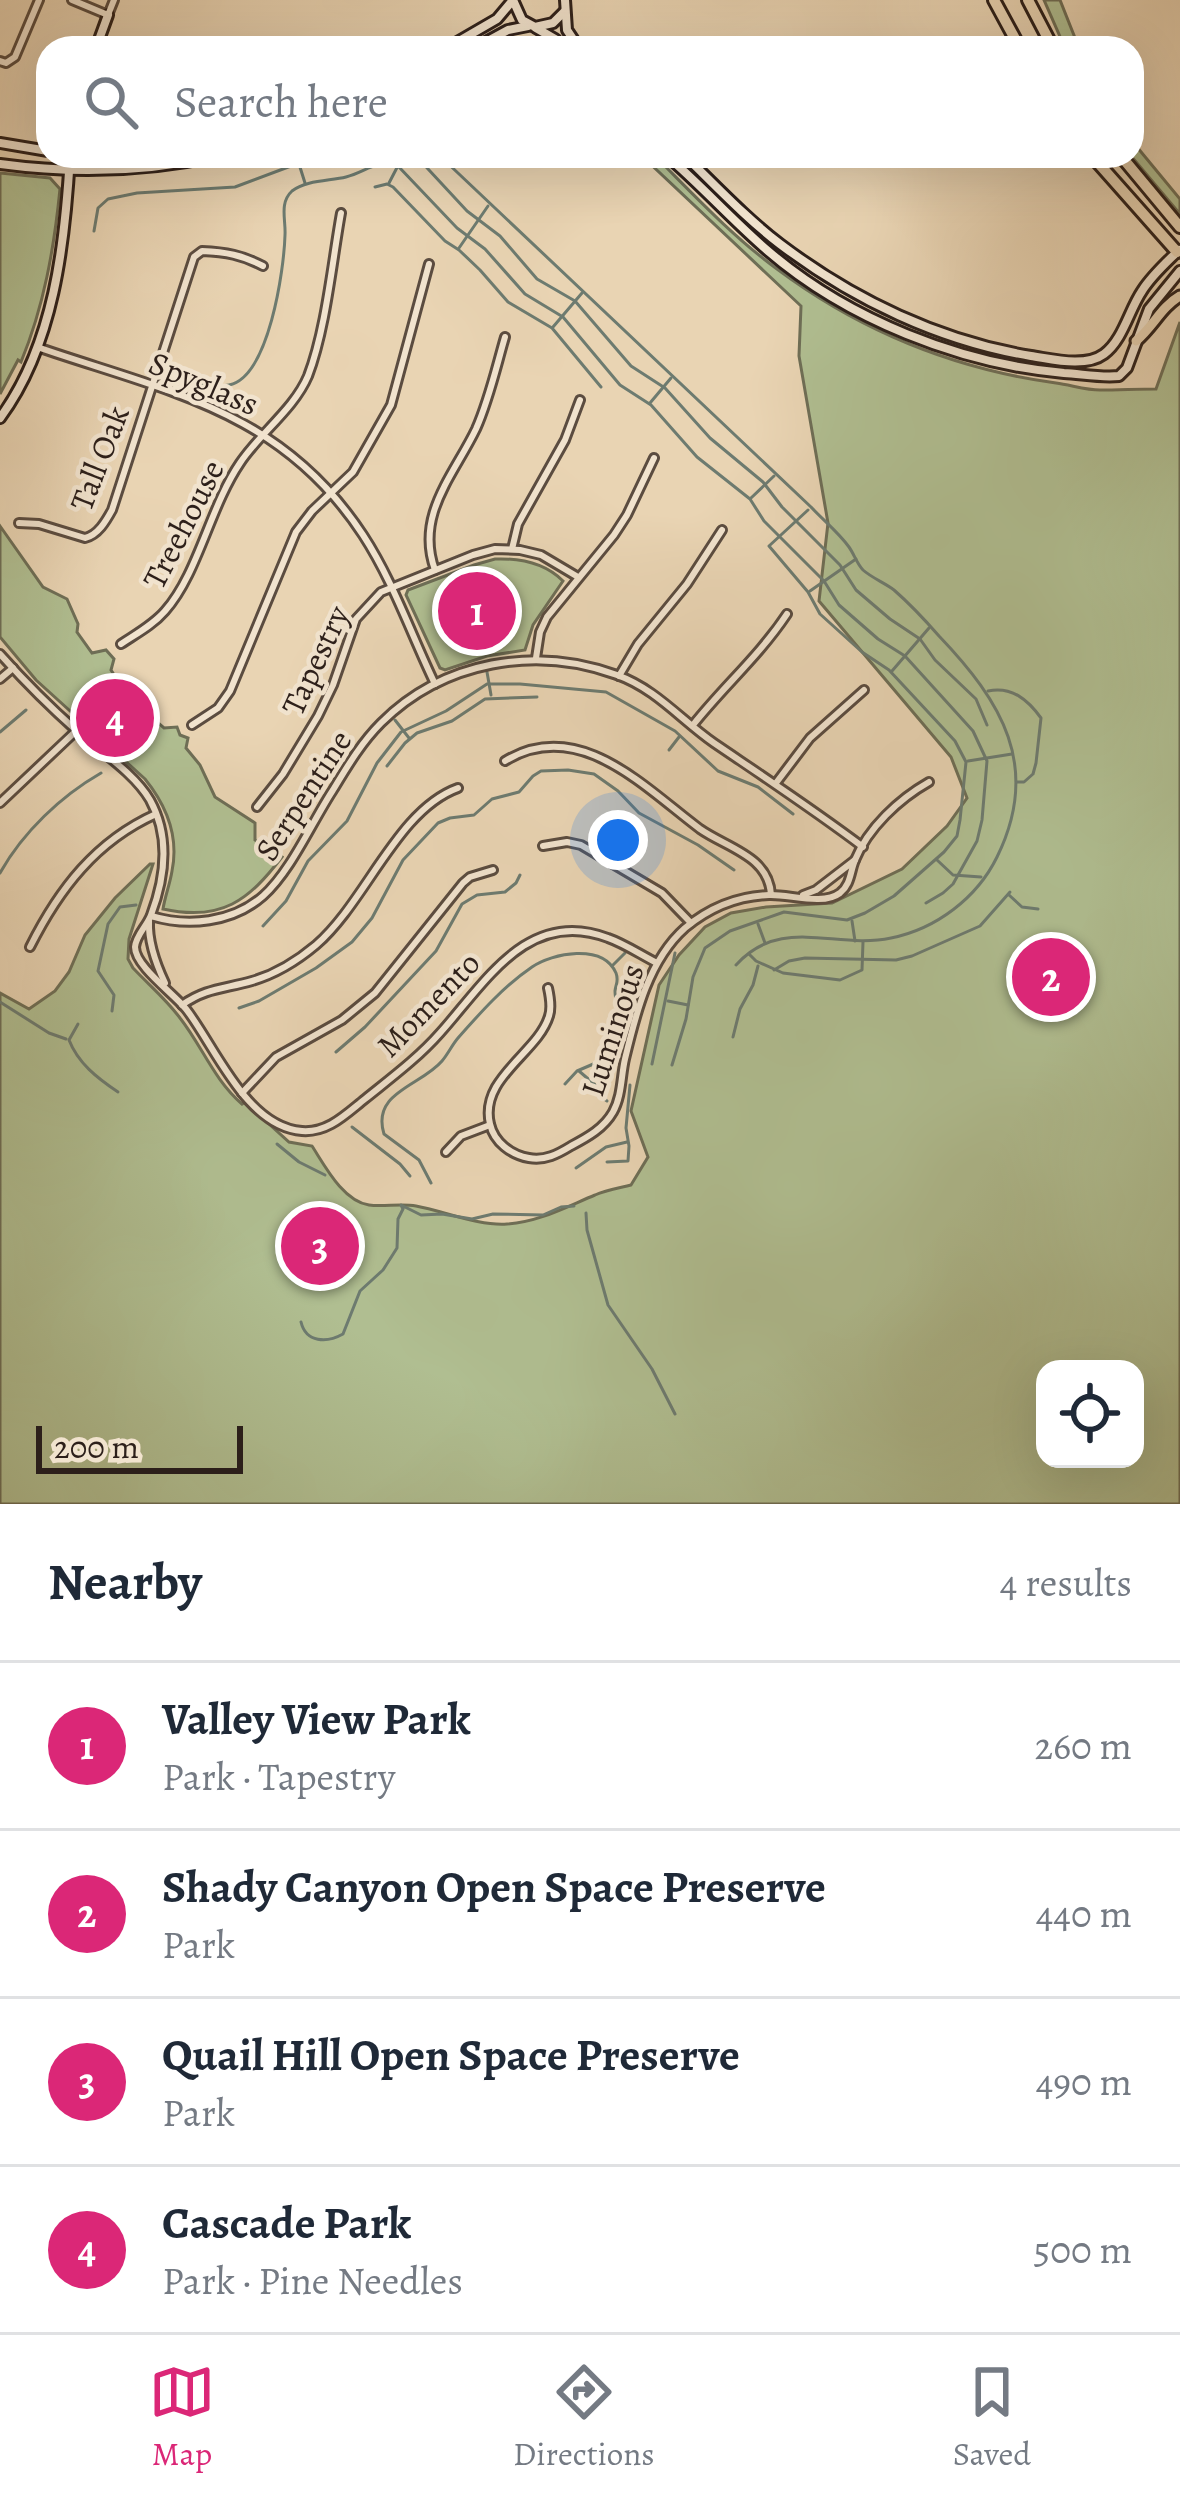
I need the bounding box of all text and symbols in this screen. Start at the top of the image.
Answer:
search box [36,36,1144,168]
icon: search [78,69,144,135]
text: Search here [174,71,388,133]
street label: Spyglass [142,340,266,426]
street label: Tall Oak [58,399,140,517]
street label: Treehouse [131,452,235,596]
pin: 1 [438,566,516,656]
street label: Tapestry [270,598,360,722]
pin: 4 [76,673,154,763]
street label: Serpentine [244,721,362,869]
your location [588,810,648,870]
pin: 2 [1012,932,1090,1022]
street label: Momento [366,941,490,1067]
street label: Luminous [569,958,655,1102]
pin: 3 [281,1201,359,1291]
map controls [1036,1360,1144,1468]
button: locate [1036,1360,1144,1468]
scale bar [36,1420,243,1473]
text: 200 m [54,1424,139,1469]
text: Nearby [48,1547,202,1617]
text: 4 results [1000,1556,1132,1609]
text: Valley View Park [162,1688,471,1750]
text: 1 [80,1719,94,1772]
text: 260 m [1034,1719,1132,1772]
text: Park · Tapestry [162,1750,395,1803]
text: Shady Canyon Open Space Preserve [162,1856,826,1918]
text: 2 [78,1887,96,1940]
text: 440 m [1036,1887,1132,1940]
text: Park [162,1918,235,1971]
text: Quail Hill Open Space Preserve [162,2024,740,2086]
text: 3 [79,2055,95,2108]
text: 490 m [1036,2055,1132,2108]
text: Park [162,2086,235,2139]
text: Cascade Park [162,2192,411,2254]
text: 4 [78,2223,96,2276]
text: 500 m [1033,2223,1132,2276]
text: Park · Pine Needles [162,2254,463,2307]
tab: Map [149,2359,215,2476]
tab: Directions [513,2359,655,2476]
tab: Saved [953,2359,1031,2476]

